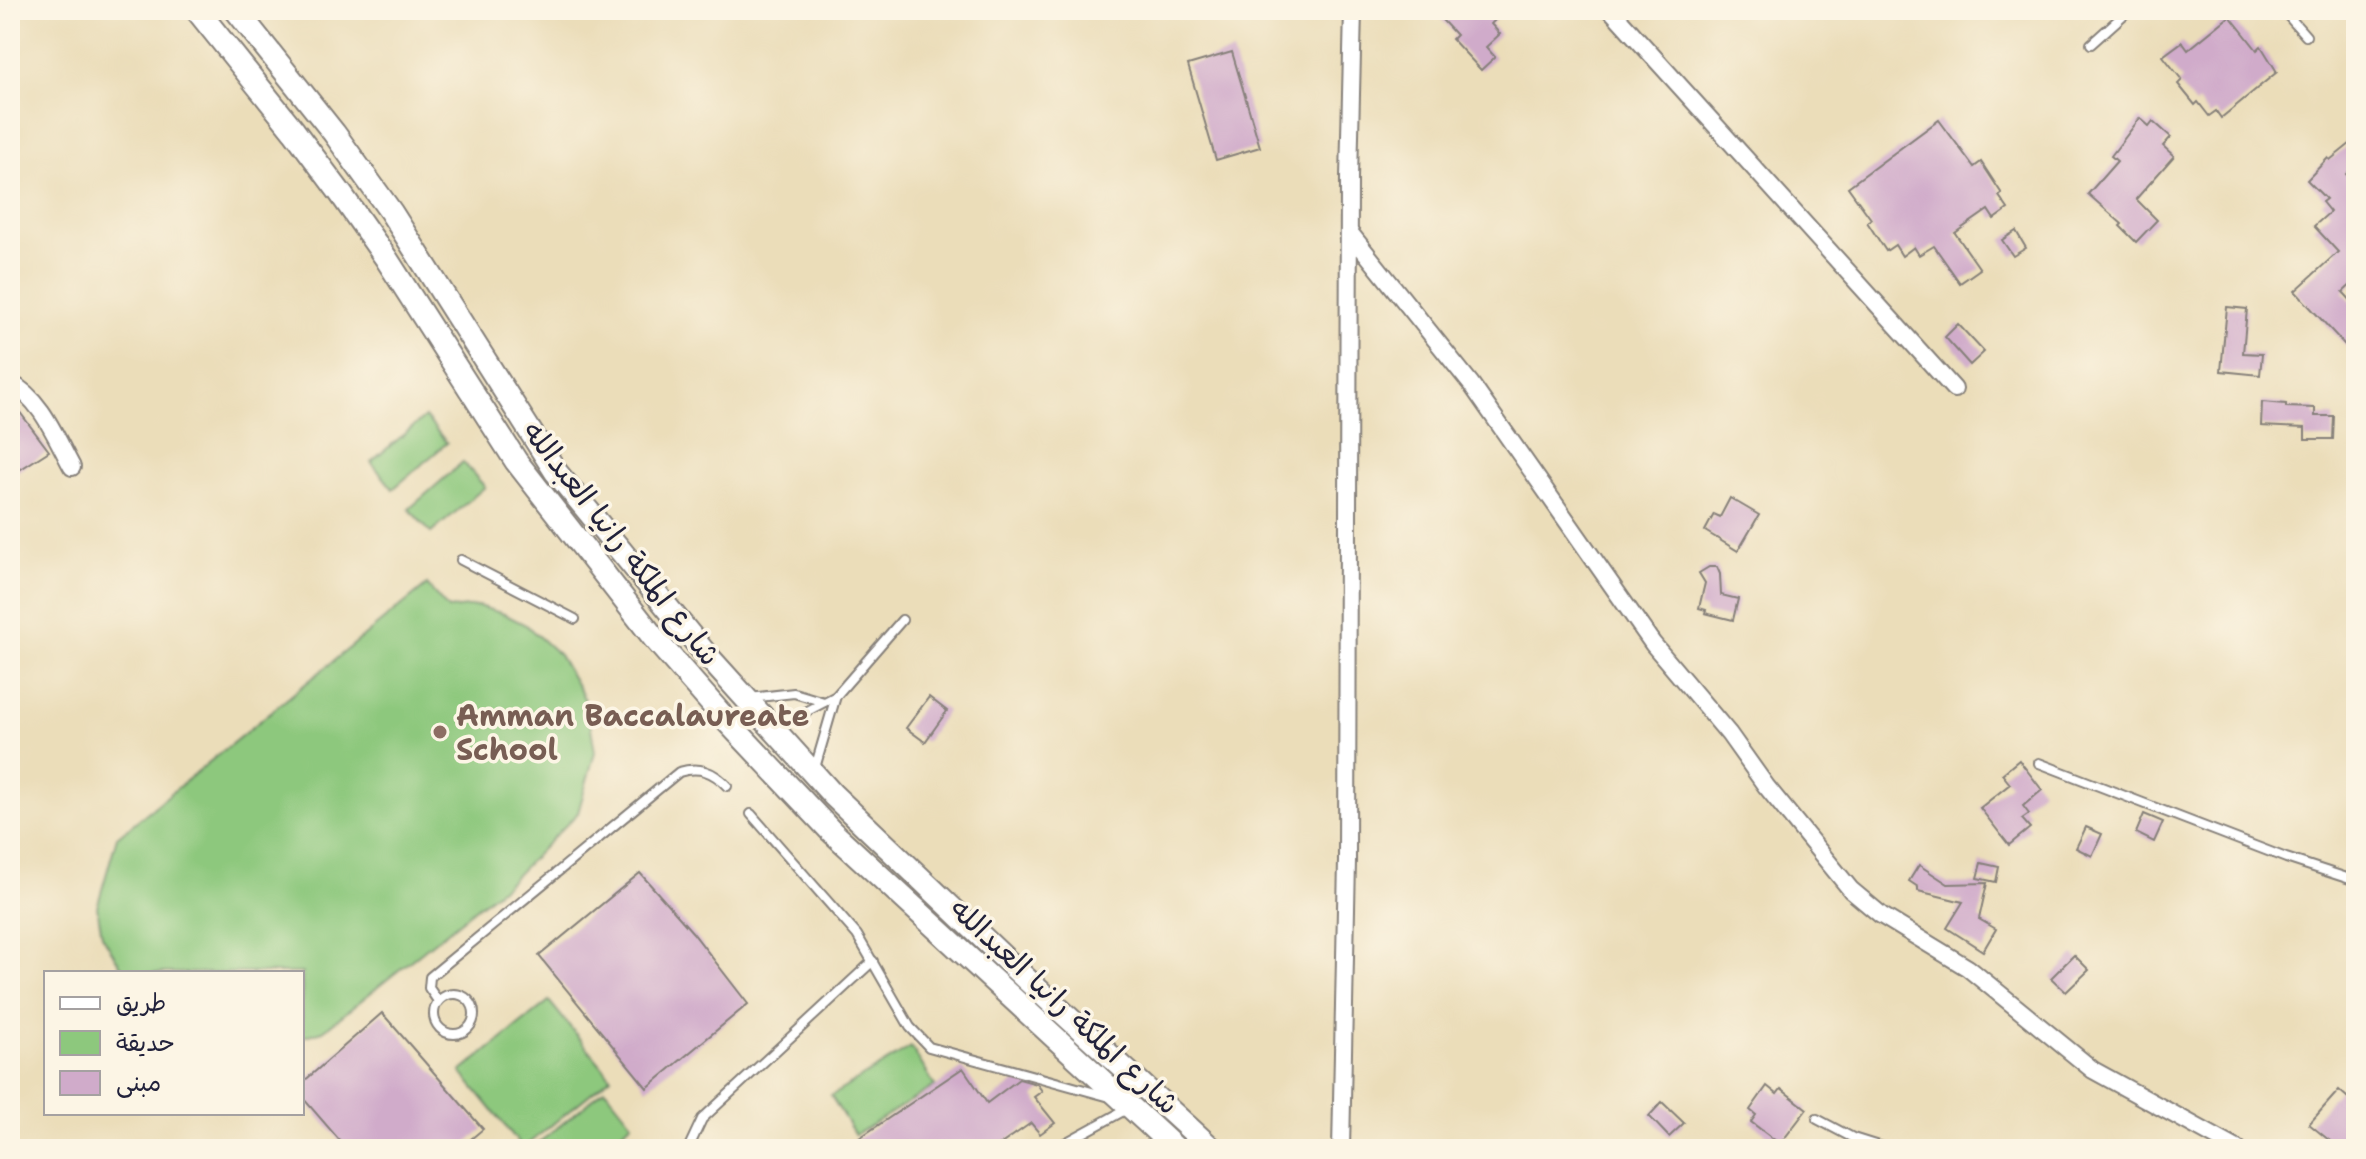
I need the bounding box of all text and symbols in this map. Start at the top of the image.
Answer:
street label: شارع الملكة رانيا العبدالله [513,412,731,674]
place label: Amman Baccalaureate School [456,695,810,770]
marker: Amman Baccalaureate School [431,723,449,741]
street label: شارع الملكة رانيا العبدالله [941,889,1189,1124]
legend [44,971,304,1115]
text: طريق [116,987,166,1019]
text: حديقة [116,1027,175,1059]
text: مبنى [116,1067,161,1099]

